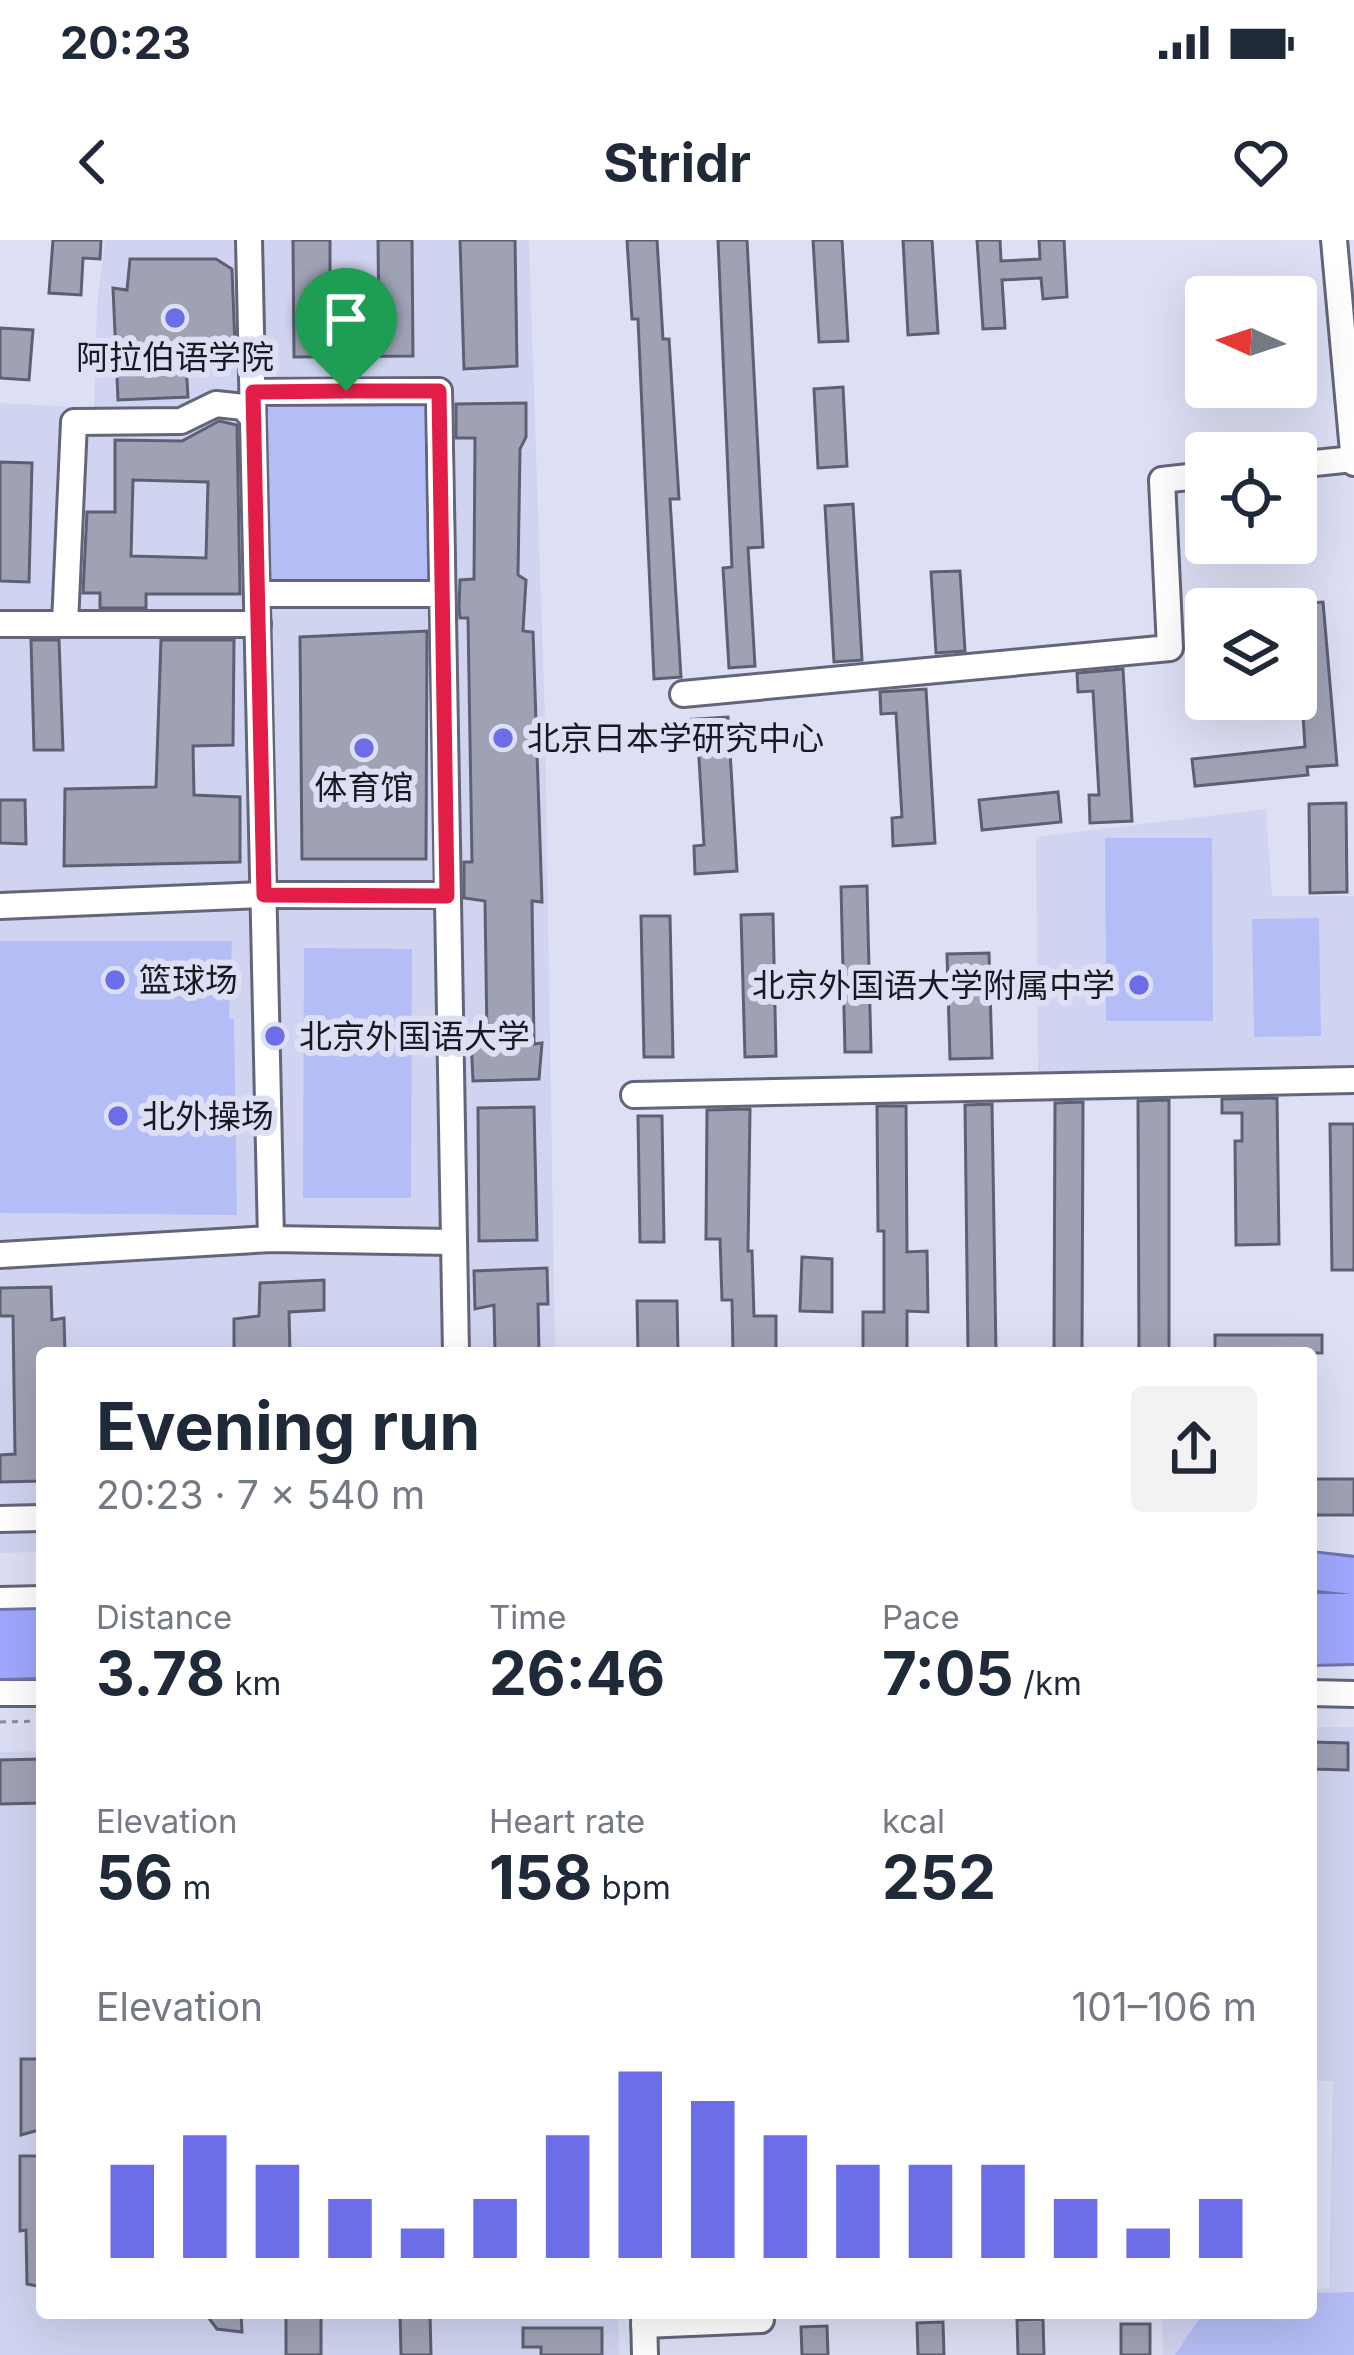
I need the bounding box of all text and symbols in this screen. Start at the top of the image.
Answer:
text: 20:23 [60,15,191,70]
icon: back [60,129,126,195]
icon: heart [1228,129,1294,195]
text: Stridr [603,130,751,195]
pin [295,268,397,391]
north arrow [1185,276,1317,408]
map controls [1185,276,1317,720]
icon: arrive [313,286,379,352]
marker: 阿拉伯语学院 [162,305,188,331]
place label: 阿拉伯语学院 [76,337,274,377]
button: locate [1185,432,1317,564]
button: layers [1185,588,1317,720]
place label: 北京日本学研究中心 [527,718,824,758]
marker: 北京日本学研究中心 [490,725,516,751]
marker: 体育馆 [351,735,377,761]
place label: 体育馆 [315,767,414,807]
place label: 篮球场 [139,960,238,1000]
place label: 北京外国语大学附属中学 [752,965,1115,1005]
marker: 篮球场 [102,967,128,993]
marker: 北京外国语大学附属中学 [1126,972,1152,998]
place label: 北京外国语大学 [299,1016,530,1056]
marker: 北京外国语大学 [262,1023,288,1049]
place label: 北外操场 [142,1096,274,1136]
marker: 北外操场 [105,1103,131,1129]
text: Evening run [96,1386,480,1466]
button: share [1131,1386,1257,1512]
text: 20:23 · 7 × 540 m [96,1471,425,1518]
text: Distance [96,1597,232,1637]
text: Time [489,1597,566,1637]
text: Pace [882,1597,960,1637]
text: 3.78 [96,1637,225,1709]
text: 26:46 [489,1637,665,1709]
text: 7:05 [882,1637,1014,1709]
text: km [225,1663,281,1703]
text: /km [1014,1663,1082,1703]
text: Elevation [96,1801,237,1841]
text: Heart rate [489,1801,645,1841]
text: kcal [882,1801,945,1841]
text: 56 [96,1841,173,1913]
text: 158 [489,1841,592,1913]
text: 252 [882,1841,996,1913]
text: m [173,1867,212,1907]
text: bpm [592,1867,671,1907]
text: Elevation [96,1983,263,2030]
text: 101–106 m [1071,1983,1257,2030]

